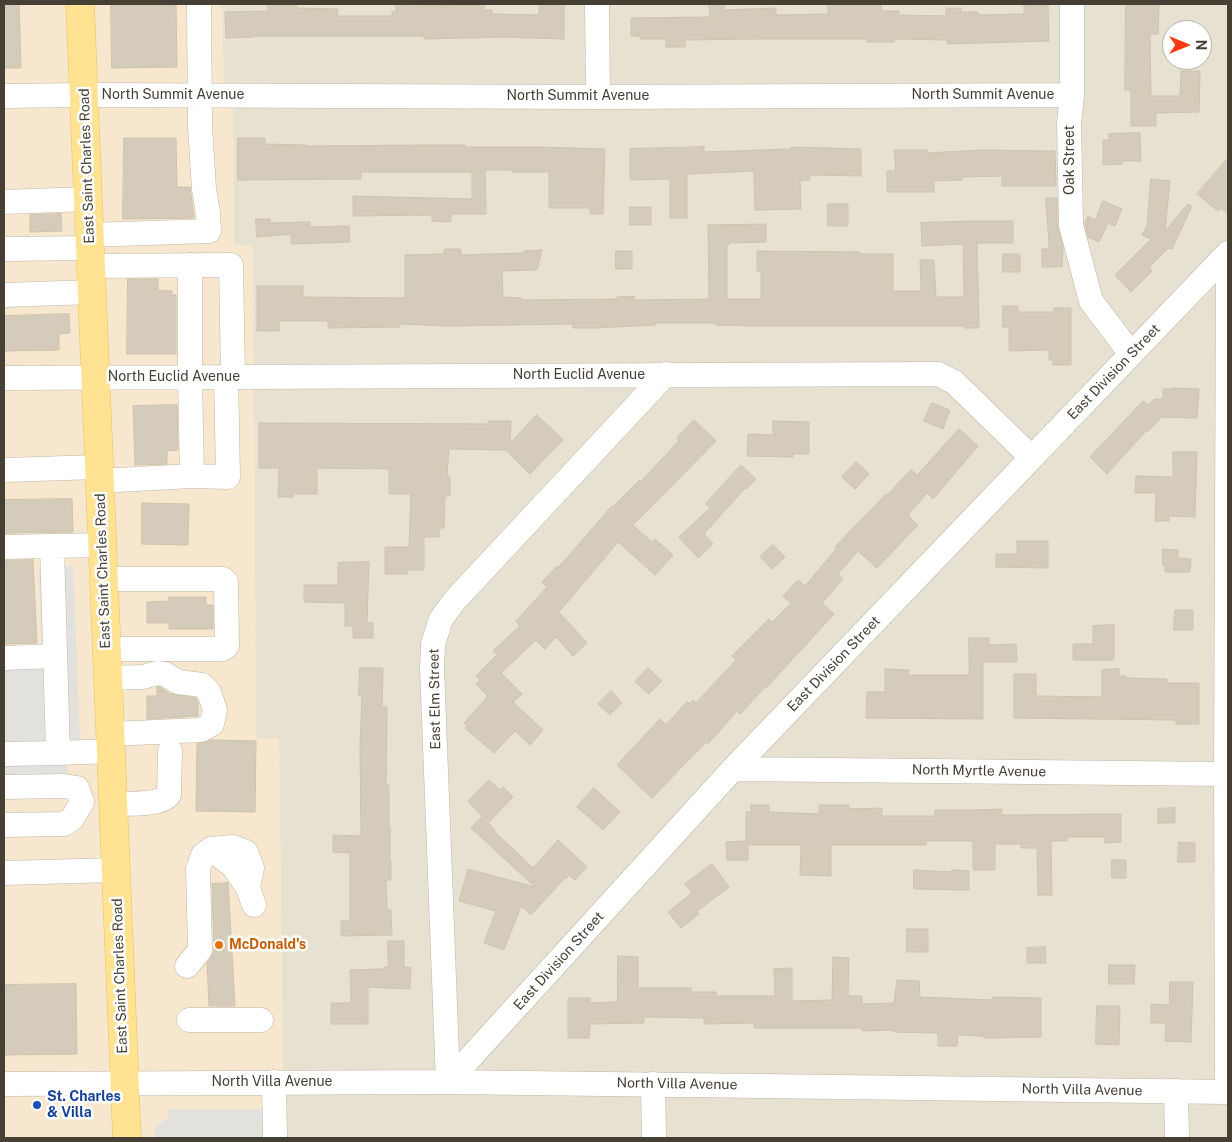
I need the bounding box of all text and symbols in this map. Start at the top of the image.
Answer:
north arrow [1162,20,1212,70]
text: N [1193,40,1209,50]
street label: North Summit Avenue [102,87,244,103]
street label: North Summit Avenue [912,87,1054,103]
street label: East Saint Charles Road [76,88,98,244]
street label: North Summit Avenue [507,88,649,104]
street label: Oak Street [1062,125,1078,195]
street label: East Division Street [1064,321,1164,423]
street label: North Euclid Avenue [513,367,645,383]
street label: North Euclid Avenue [108,369,240,385]
street label: East Saint Charles Road [92,493,114,649]
street label: East Division Street [784,613,884,715]
street label: East Elm Street [426,648,444,750]
street label: North Myrtle Avenue [912,761,1046,781]
street label: East Saint Charles Road [109,898,131,1054]
street label: East Division Street [510,908,608,1014]
place label: McDonald's [229,937,306,953]
marker: McDonald's [213,939,225,951]
street label: North Villa Avenue [212,1074,332,1090]
street label: North Villa Avenue [616,1075,738,1093]
street label: North Villa Avenue [1021,1081,1143,1099]
place label: St. Charles & Villa [47,1089,121,1122]
marker: St. Charles & Villa [31,1099,43,1111]

